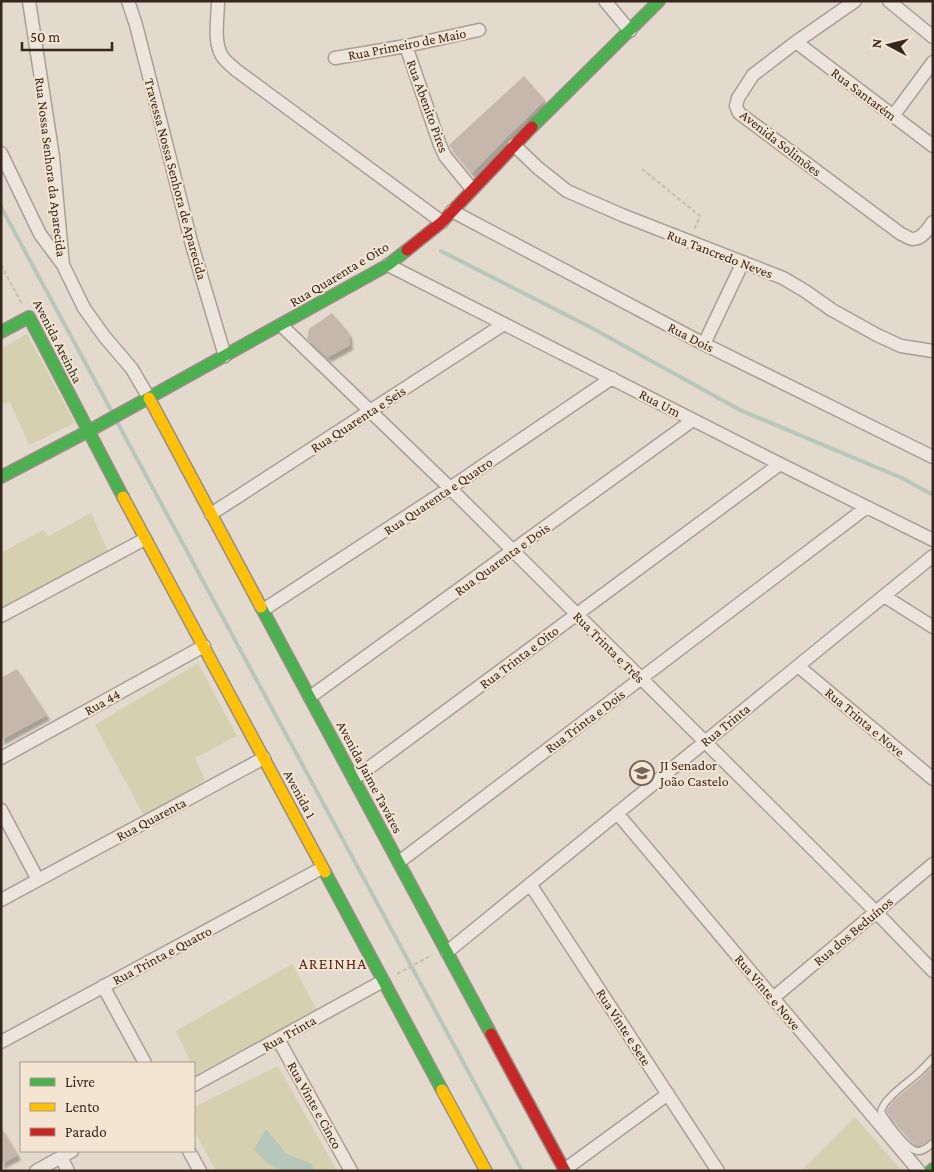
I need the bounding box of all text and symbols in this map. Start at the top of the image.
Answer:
scale bar [22,20,112,52]
north arrow [864,20,914,70]
street label: Rua Primeiro de Maio [347,25,467,63]
text: 50 m [30,29,60,45]
text: N [868,37,885,49]
street label: Rua Abenito Pires [404,57,452,155]
street label: Rua Santarém [828,64,900,124]
street label: Rua Nossa Senhora da Aparecida [32,76,70,258]
street label: Travessa Nossa Senhora de Aparecida [141,76,211,282]
street label: Avenida Solimões [737,106,825,180]
street label: Rua Tancredo Neves [665,226,775,282]
street label: Rua Quarenta e Oito [287,238,391,310]
street label: Avenida Areinha [30,296,86,386]
street label: Rua Dois [665,319,717,355]
street label: Rua Quarenta e Seis [307,382,409,456]
street label: Rua Um [637,386,683,420]
street label: Rua Quarenta e Quatro [381,454,495,538]
street label: Rua Quarenta e Dois [451,519,553,599]
street label: Rua Trinta e Três [570,608,648,686]
street label: Rua Trinta e Oito [476,622,562,692]
street label: Rua Trinta e Nove [822,684,908,760]
street label: Rua 44 [81,686,123,718]
street label: Rua Trinta e Dois [542,686,628,756]
street label: Rua Trinta [697,700,753,750]
street label: Avenida Jaime Taváres [334,718,406,836]
place label: JI Senador João Castelo [658,757,729,789]
school or university icon: JI Senador João Castelo [629,760,655,786]
street label: Avenida 1 [281,767,320,821]
street label: Rua Quarenta [113,794,189,844]
street label: Rua dos Beduínos [810,893,896,969]
street label: Rua Trinta e Quatro [110,922,214,988]
street label: Rua Vinte e Nove [732,951,804,1033]
district label: AREINHA [299,955,367,972]
street label: Rua Vinte e Sete [593,986,655,1068]
street label: Rua Trinta [259,1011,319,1054]
street label: Rua Vinte e Cinco [284,1059,346,1151]
legend [20,1062,195,1152]
text: Livre [65,1074,95,1090]
text: Lento [65,1099,99,1115]
text: Parado [65,1124,107,1140]

